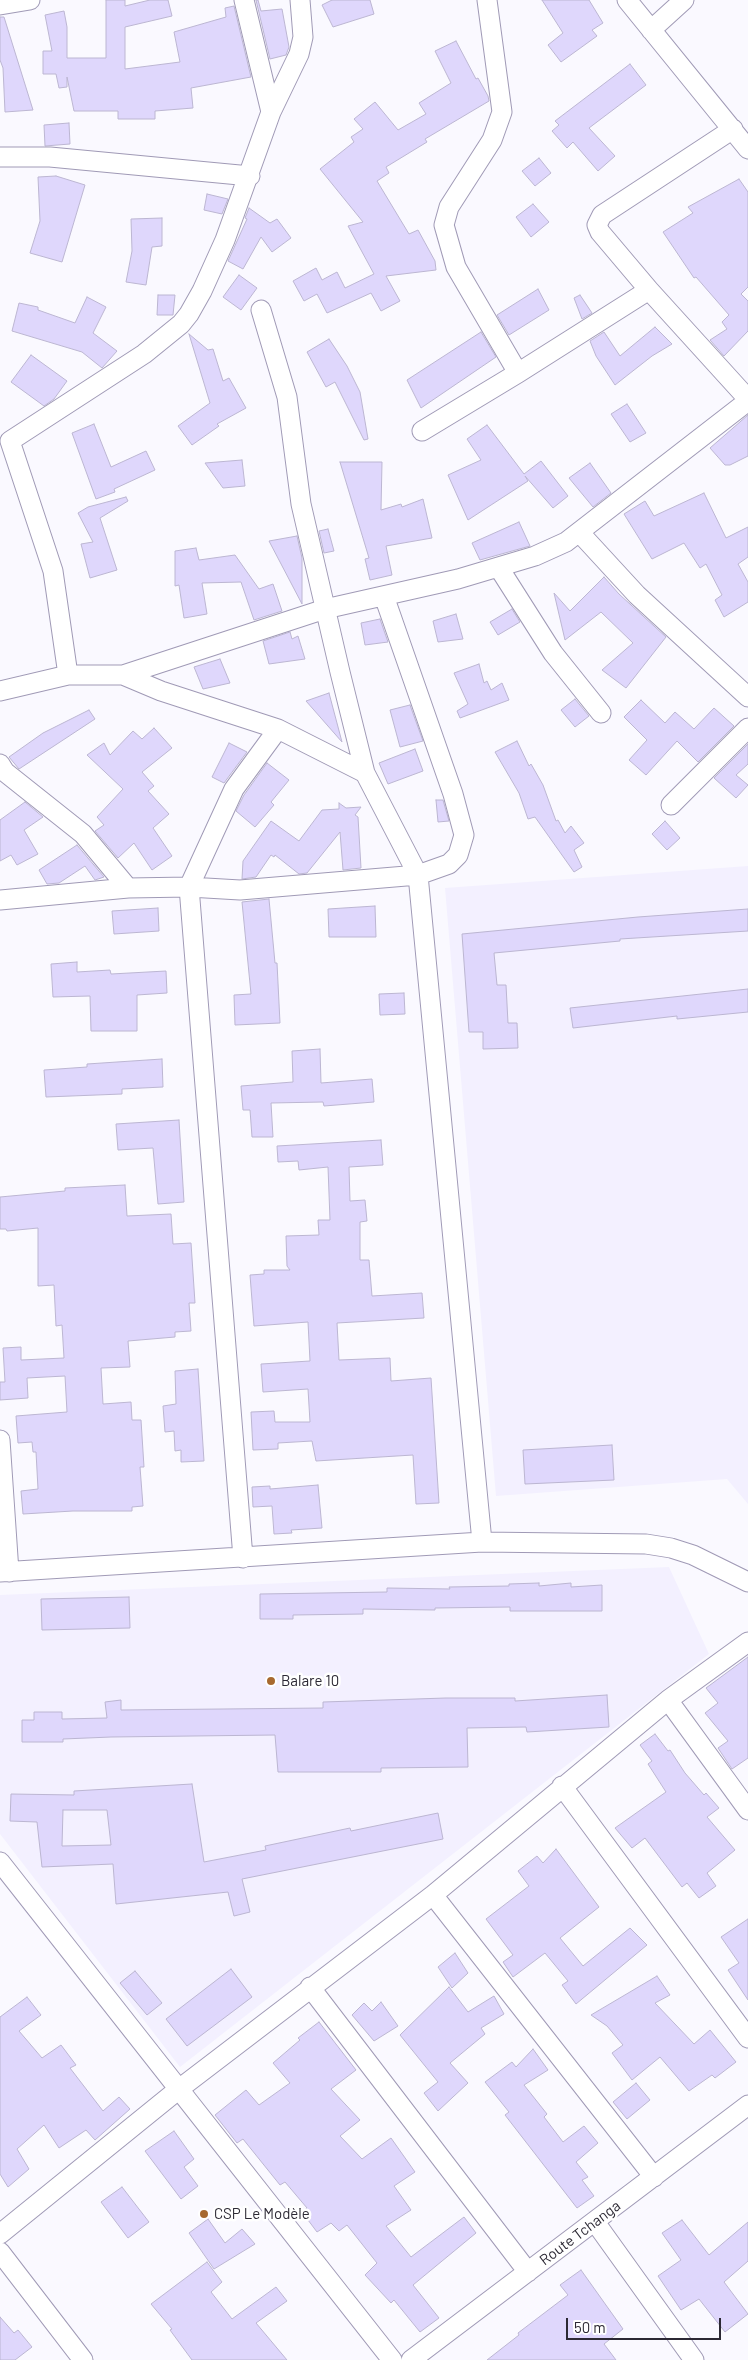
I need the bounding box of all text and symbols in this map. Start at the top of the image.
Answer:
place label: Balare 10 [281,1672,339,1690]
marker: Balare 10 [265,1675,277,1687]
street label: Route Tchanga [536,2197,624,2269]
place label: CSP Le Modèle [214,2205,310,2223]
marker: CSP Le Modèle [198,2208,210,2220]
scale bar [568,2308,723,2340]
text: 50 m [574,2318,606,2336]

